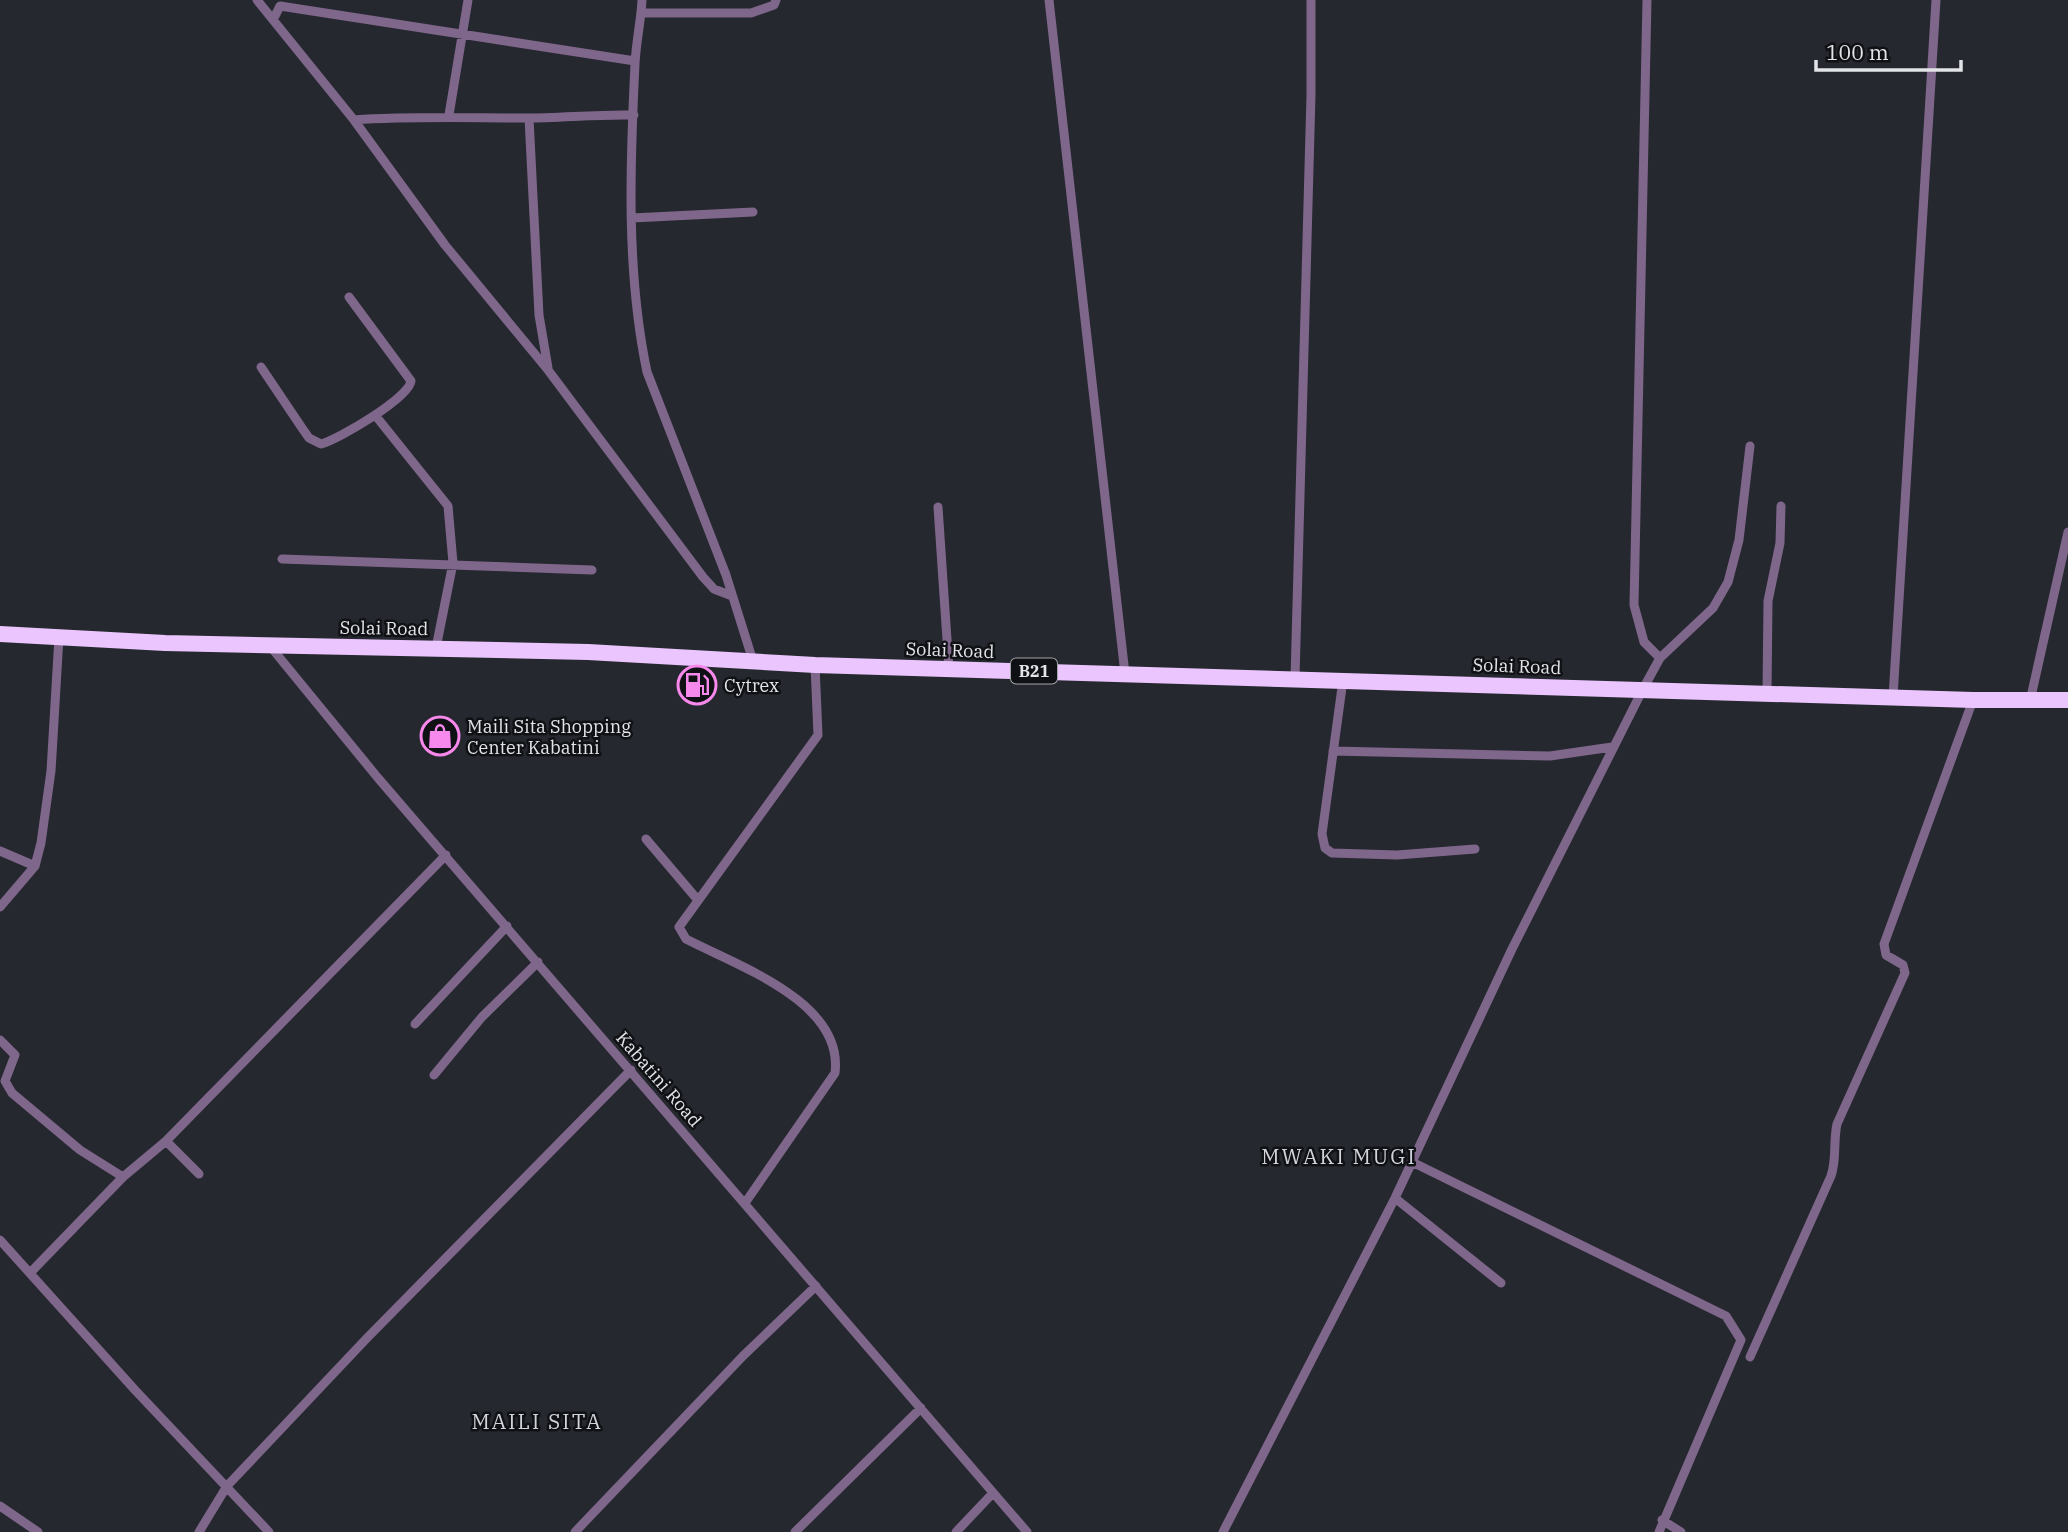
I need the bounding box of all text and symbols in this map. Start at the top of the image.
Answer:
scale bar [1816,28,1961,72]
text: 100 m [1826,38,1889,66]
street label: Solai Road [339,616,429,640]
street label: Solai Road [905,637,995,663]
street label: Solai Road [1472,653,1562,679]
road number: B21 [1011,658,1057,684]
fuel station icon: Cytrex [676,664,718,706]
place label: Cytrex [724,674,779,697]
shop icon: Maili Sita Shopping Center Kabatini [419,715,461,757]
place label: Maili Sita Shopping Center Kabatini [467,715,631,759]
street label: Kabatini Road [611,1027,707,1131]
district label: MWAKI MUGI [1261,1142,1417,1170]
district label: MAILI SITA [471,1407,603,1435]

